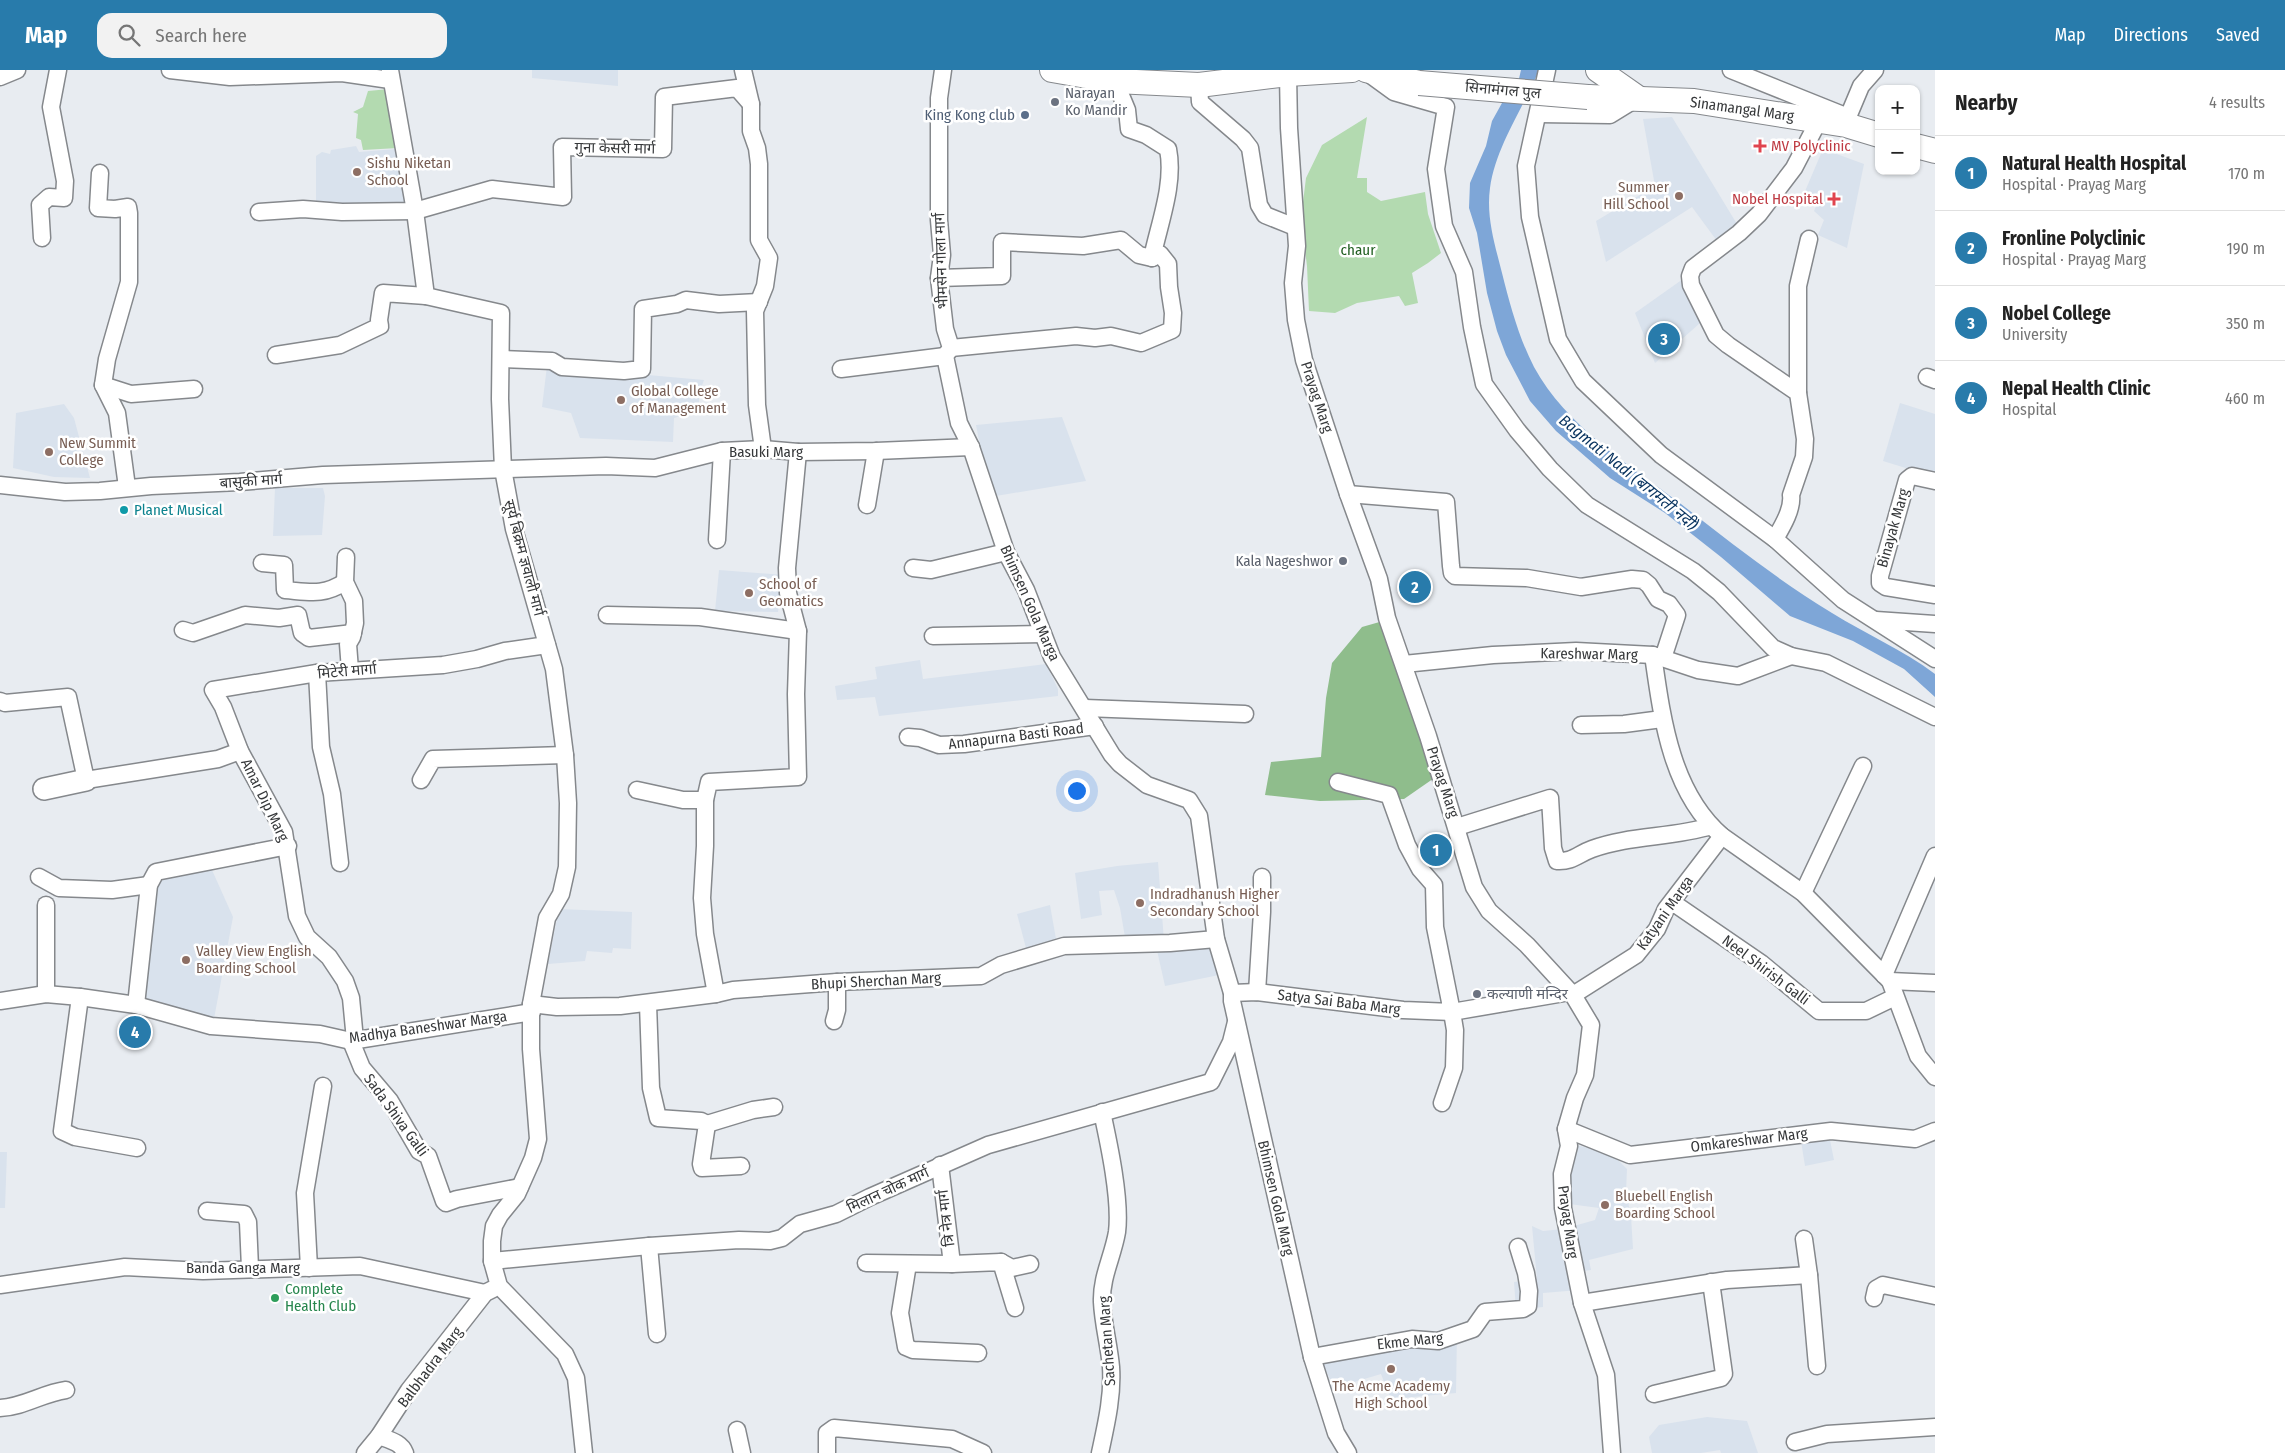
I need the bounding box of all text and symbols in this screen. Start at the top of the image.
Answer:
search box [97,13,447,58]
text: Map [25,21,67,49]
icon: search [115,21,143,49]
text: Search here [155,24,247,47]
text: Map [2054,24,2086,46]
text: Directions [2114,24,2188,46]
text: Saved [2216,24,2260,46]
street label: सिनामंगल पुल [1464,78,1542,103]
place label: Narayan Ko Mandir [1065,84,1128,119]
map controls [1875,85,1920,175]
button: + [1875,85,1920,130]
text: Nearby [1955,90,2017,116]
street label: Sinamangal Marg [1689,93,1795,125]
text: 4 results [2209,93,2265,112]
marker: Narayan Ko Mandir [1049,96,1061,108]
place label: King Kong club [925,106,1015,124]
marker: King Kong club [1019,109,1031,121]
button: − [1875,130,1920,175]
place label: MV Polyclinic [1771,137,1851,155]
street label: गुना केसरी मार्ग [574,138,656,159]
marker: MV Polyclinic [1753,139,1767,153]
text: Natural Health Hospital [2002,152,2186,175]
place label: Sishu Niketan School [367,154,451,189]
text: 1 [1968,164,1974,183]
text: 170 m [2228,164,2265,183]
marker: Sishu Niketan School [351,166,363,178]
text: Hospital · Prayag Marg [2002,175,2146,194]
place label: Summer Hill School [1603,178,1670,213]
marker: Summer Hill School [1673,190,1685,202]
place label: Nobel Hospital [1732,190,1823,208]
marker: Nobel Hospital [1827,192,1841,206]
street label: भीमसेन गोला मार्ग [930,211,952,310]
text: Fronline Polyclinic [2002,227,2145,250]
text: 2 [1967,239,1975,258]
text: 190 m [2227,239,2265,258]
park label: chaur [1341,241,1376,259]
text: Hospital · Prayag Marg [2002,250,2146,269]
text: Nobel College [2002,302,2111,325]
text: 3 [1967,314,1975,333]
text: 350 m [2226,314,2265,333]
pin: 3 [1648,320,1680,358]
text: University [2002,325,2067,344]
street label: Prayag Marg [1297,359,1337,435]
text: Nepal Health Clinic [2002,377,2151,400]
place label: Global College of Management [631,382,726,417]
text: 4 [1967,389,1975,408]
text: 460 m [2225,389,2265,408]
marker: Global College of Management [615,394,627,406]
text: Hospital [2002,400,2057,419]
water label: Bagmati Nadi (बागमती नदी) [1556,411,1702,534]
place label: New Summit College [59,434,136,469]
street label: Basuki Marg [729,443,803,461]
marker: New Summit College [43,446,55,458]
street label: बासुकी मार्ग [219,470,284,493]
street label: Binayak Marg [1873,486,1913,570]
street label: सूर्य बिक्रम ज्ञवाली मार्ग [499,498,548,619]
place label: Planet Musical [134,501,223,519]
marker: Planet Musical [118,504,130,516]
street label: Bhimsen Gola Marga [996,542,1064,664]
place label: Kala Nageshwor [1235,552,1334,570]
marker: Kala Nageshwor [1337,555,1349,567]
pin: 2 [1399,568,1431,606]
place label: School of Geomatics [759,575,823,610]
marker: School of Geomatics [743,587,755,599]
street label: Kareshwar Marg [1540,644,1638,664]
street label: मिटेरी मार्गा [317,659,378,683]
street label: Annapurna Basti Road [947,719,1085,753]
street label: Prayag Marg [1423,744,1463,820]
street label: Amar Dip Marg [237,756,293,844]
your location [1064,778,1090,804]
pin: 1 [1420,831,1452,869]
street label: Katyani Marga [1633,873,1697,953]
place label: Indradhanush Higher Secondary School [1150,885,1280,920]
marker: Indradhanush Higher Secondary School [1134,897,1146,909]
street label: Neel Shirish Galli [1719,931,1813,1009]
place label: Valley View English Boarding School [196,942,312,977]
marker: Valley View English Boarding School [180,954,192,966]
street label: Bhupi Sherchan Marg [811,969,941,993]
place label: कल्याणी मन्दिर [1487,985,1569,1003]
street label: Satya Sai Baba Marg [1277,986,1401,1018]
marker: कल्याणी मन्दिर [1471,988,1483,1000]
street label: Madhya Baneshwar Marga [348,1007,508,1047]
pin: 4 [119,1013,151,1051]
street label: Sada Shiva Galli [360,1070,432,1160]
street label: Omkareshwar Marg [1690,1124,1808,1156]
street label: Bhimsen Gola Marg [1254,1138,1298,1258]
street label: मिलान चोक मार्ग [844,1163,933,1217]
street label: Prayag Marg [1554,1184,1582,1260]
place label: Bluebell English Boarding School [1615,1187,1715,1222]
street label: त्रि नेत्र मार्ग [933,1188,958,1247]
marker: Bluebell English Boarding School [1599,1199,1611,1211]
street label: Banda Ganga Marg [186,1259,300,1277]
place label: Complete Health Club [285,1280,356,1315]
marker: Complete Health Club [269,1292,281,1304]
street label: Sachetan Marg [1095,1295,1119,1387]
street label: Balbhadra Marg [394,1323,466,1411]
street label: Ekme Marg [1376,1329,1444,1353]
marker: The Acme Academy High School [1385,1363,1397,1375]
place label: The Acme Academy High School [1332,1377,1450,1412]

